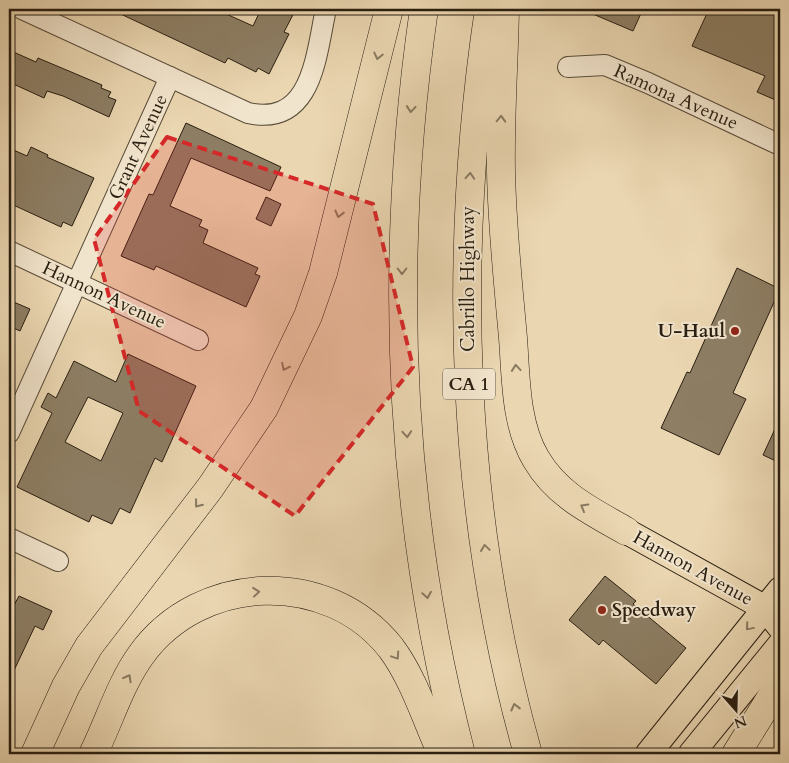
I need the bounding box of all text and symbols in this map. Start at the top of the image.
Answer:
one-way arrow [373,52,384,61]
street label: Ramona Avenue [610,58,742,136]
street label: Grant Avenue [102,90,174,204]
one-way arrow [406,105,417,113]
one-way arrow [496,115,506,122]
one-way arrow [465,172,476,180]
street label: Cabrillo Highway [455,206,481,352]
one-way arrow [334,209,345,218]
street label: Hannon Avenue [38,255,170,335]
one-way arrow [397,268,407,276]
place label: U-Haul [658,318,725,344]
marker: U-Haul [729,325,741,337]
one-way arrow [281,361,291,370]
one-way arrow [510,364,521,372]
road number: CA 1 [443,368,495,399]
one-way arrow [402,430,413,438]
one-way arrow [196,498,204,507]
one-way arrow [580,503,589,513]
street label: Hannon Avenue [628,524,758,612]
one-way arrow [480,543,491,551]
one-way arrow [253,587,261,598]
one-way arrow [421,591,432,599]
place label: Speedway [612,597,696,623]
marker: Speedway [596,604,608,616]
one-way arrow [746,622,755,631]
one-way arrow [390,650,399,660]
one-way arrow [122,674,132,683]
north arrow [712,686,762,736]
one-way arrow [511,704,521,712]
text: N [731,711,749,733]

